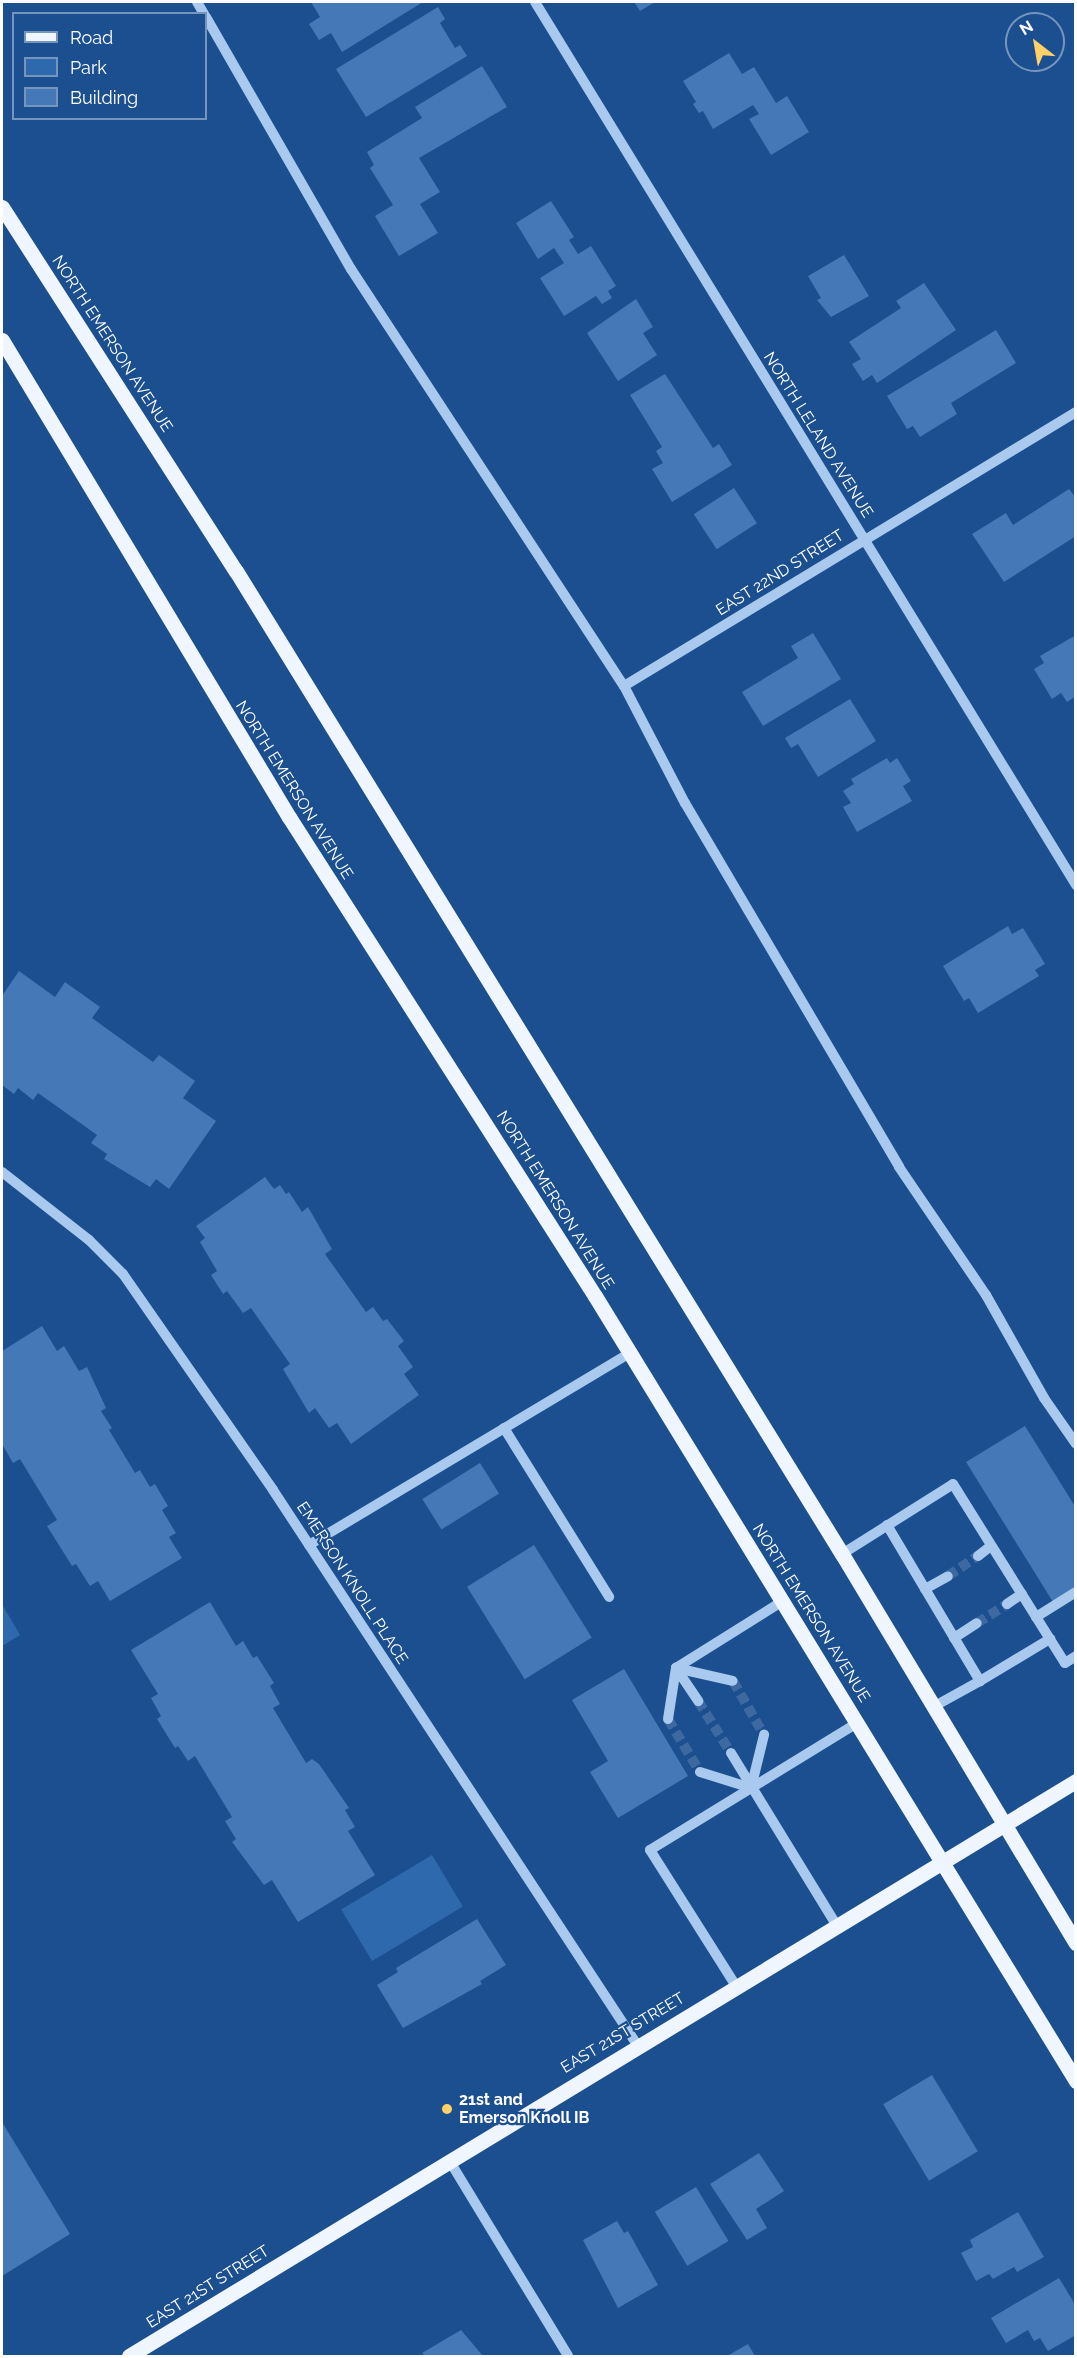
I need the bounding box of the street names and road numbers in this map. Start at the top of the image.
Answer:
street label: NORTH EMERSON AVENUE [48,252,176,436]
street label: NORTH LELAND AVENUE [759,348,877,522]
street label: EAST 22ND STREET [712,526,848,620]
street label: NORTH EMERSON AVENUE [231,697,357,883]
street label: NORTH EMERSON AVENUE [492,1107,618,1293]
street label: EMERSON KNOLL PLACE [292,1498,412,1668]
street label: NORTH EMERSON AVENUE [748,1520,874,1706]
street label: EAST 21ST STREET [557,1988,689,2078]
street label: EAST 21ST STREET [143,2241,273,2333]

